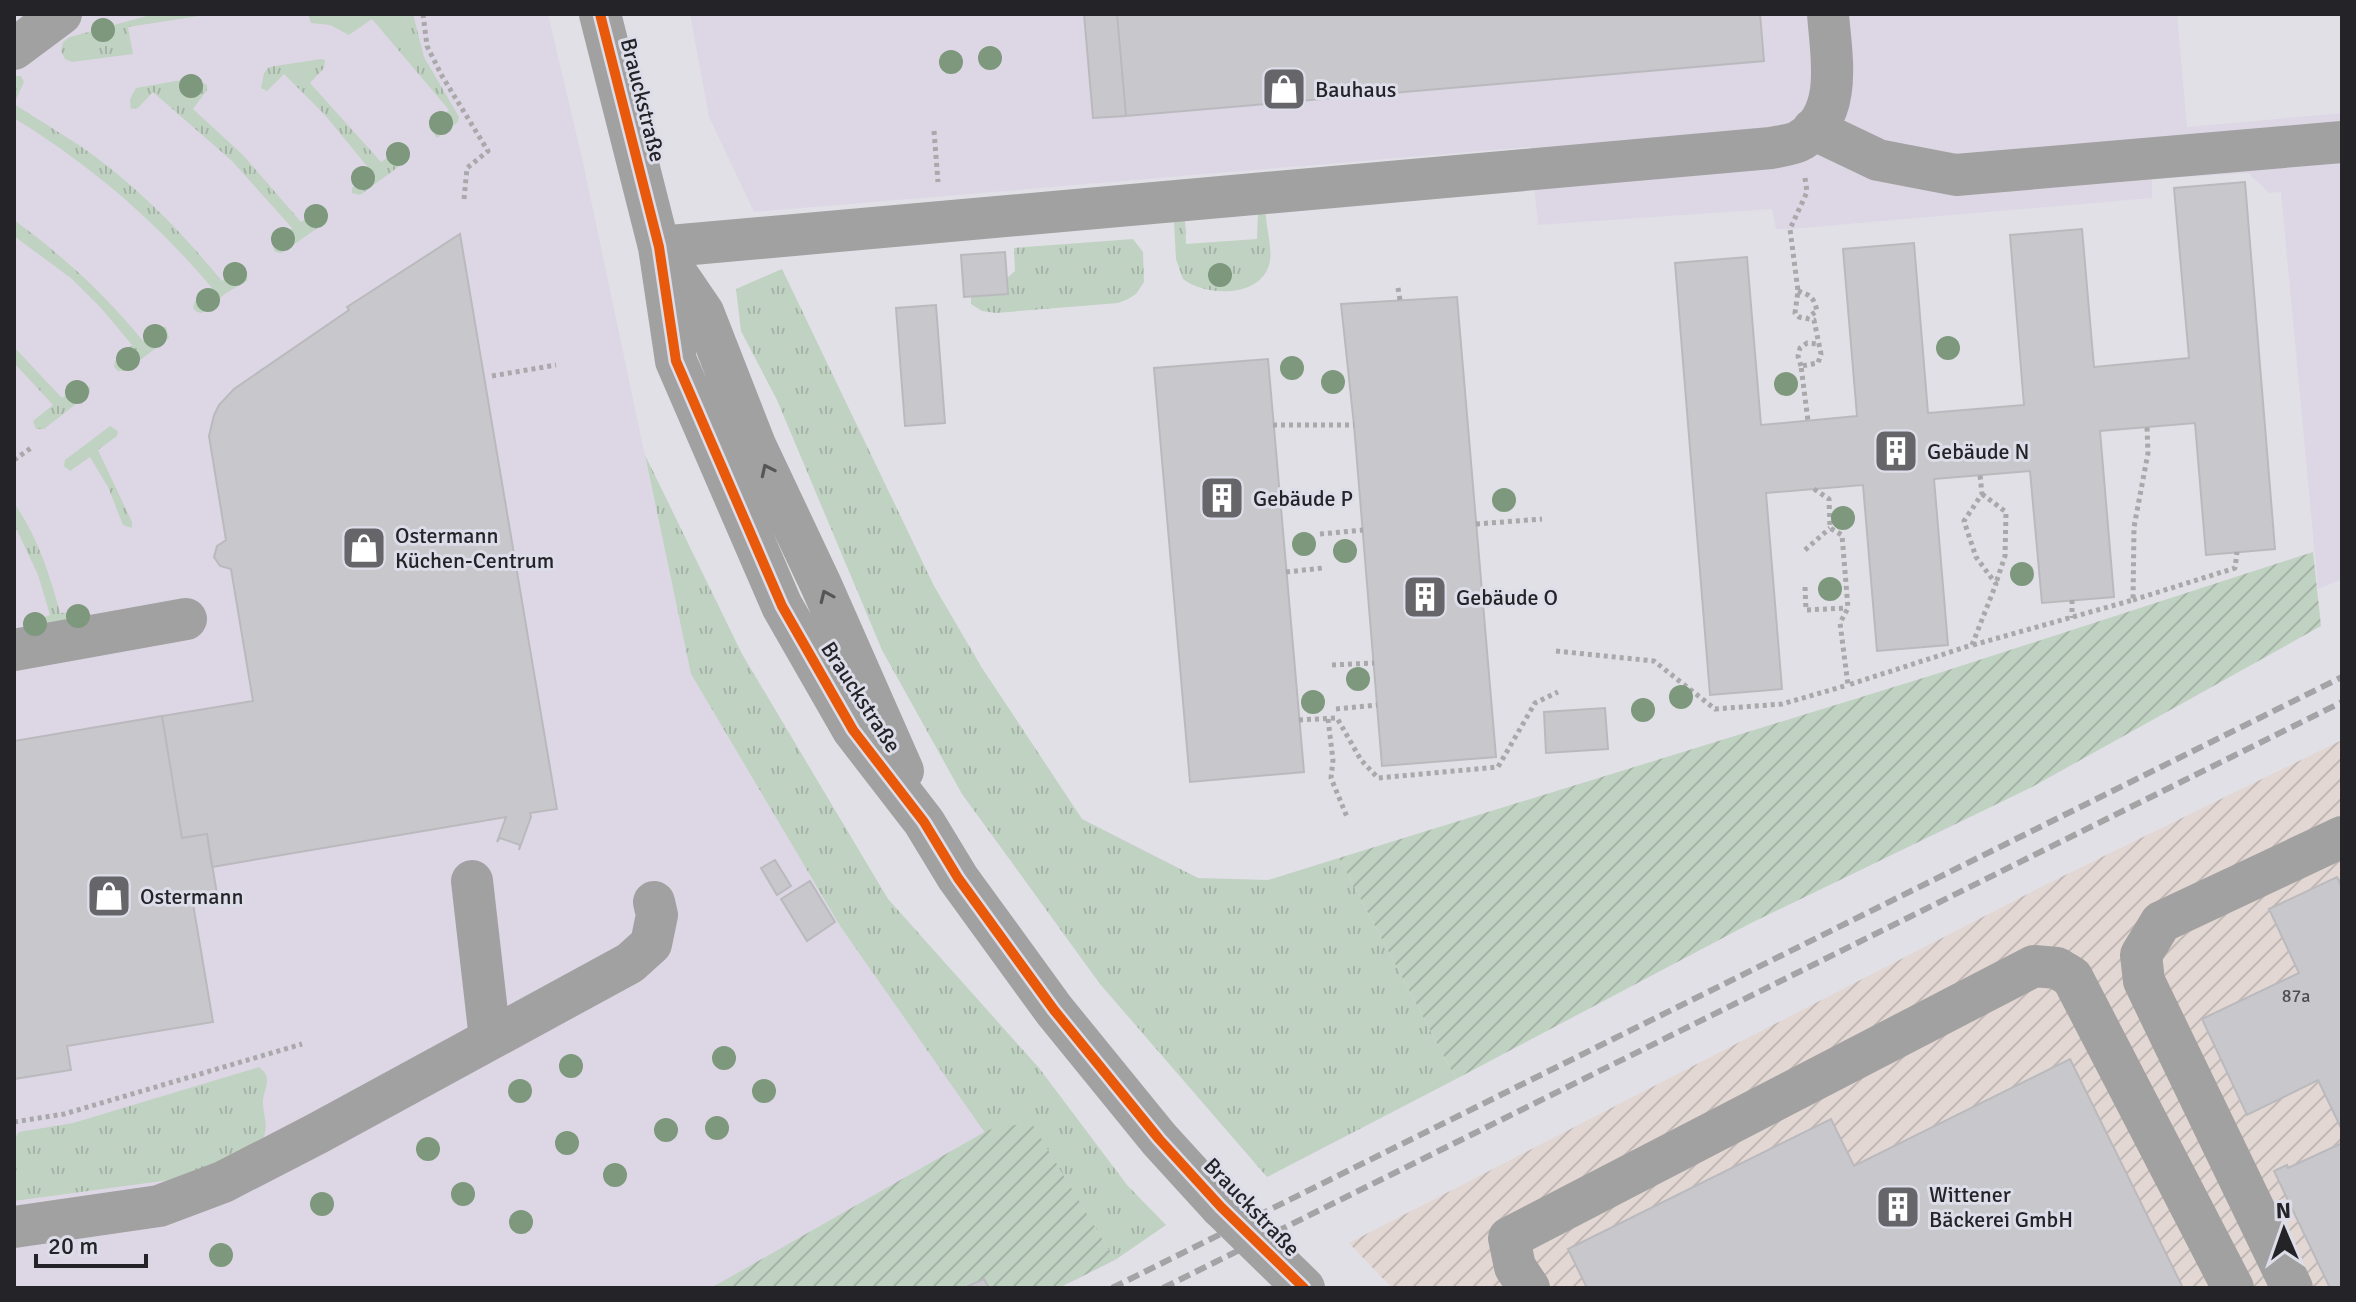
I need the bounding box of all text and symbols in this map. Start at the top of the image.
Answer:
street label: Brauckstraße [615,35,671,165]
shop icon: Bauhaus [1260,65,1308,113]
place label: Bauhaus [1315,76,1396,103]
building icon: Gebäude N [1872,427,1920,475]
place label: Gebäude N [1927,438,2029,465]
one-way arrow [761,463,777,478]
building icon: Gebäude P [1198,474,1246,522]
place label: Gebäude P [1253,485,1353,512]
place label: Ostermann Küchen-Centrum [395,522,554,574]
shop icon: Ostermann Küchen-Centrum [340,524,388,572]
building icon: Gebäude O [1401,573,1449,621]
place label: Gebäude O [1456,584,1558,611]
one-way arrow [820,590,836,604]
street label: Brauckstraße [815,637,907,757]
shop icon: Ostermann [85,872,133,920]
place label: Ostermann [140,883,243,910]
house number: 87a [2282,985,2310,1007]
street label: Brauckstraße [1198,1152,1306,1262]
place label: Wittener Bäckerei GmbH [1929,1181,2073,1233]
building icon: Wittener Bäckerei GmbH [1874,1183,1922,1231]
north arrow [2244,1190,2324,1270]
text: N [2275,1197,2291,1224]
scale bar [36,1218,146,1268]
text: 20 m [48,1231,98,1261]

